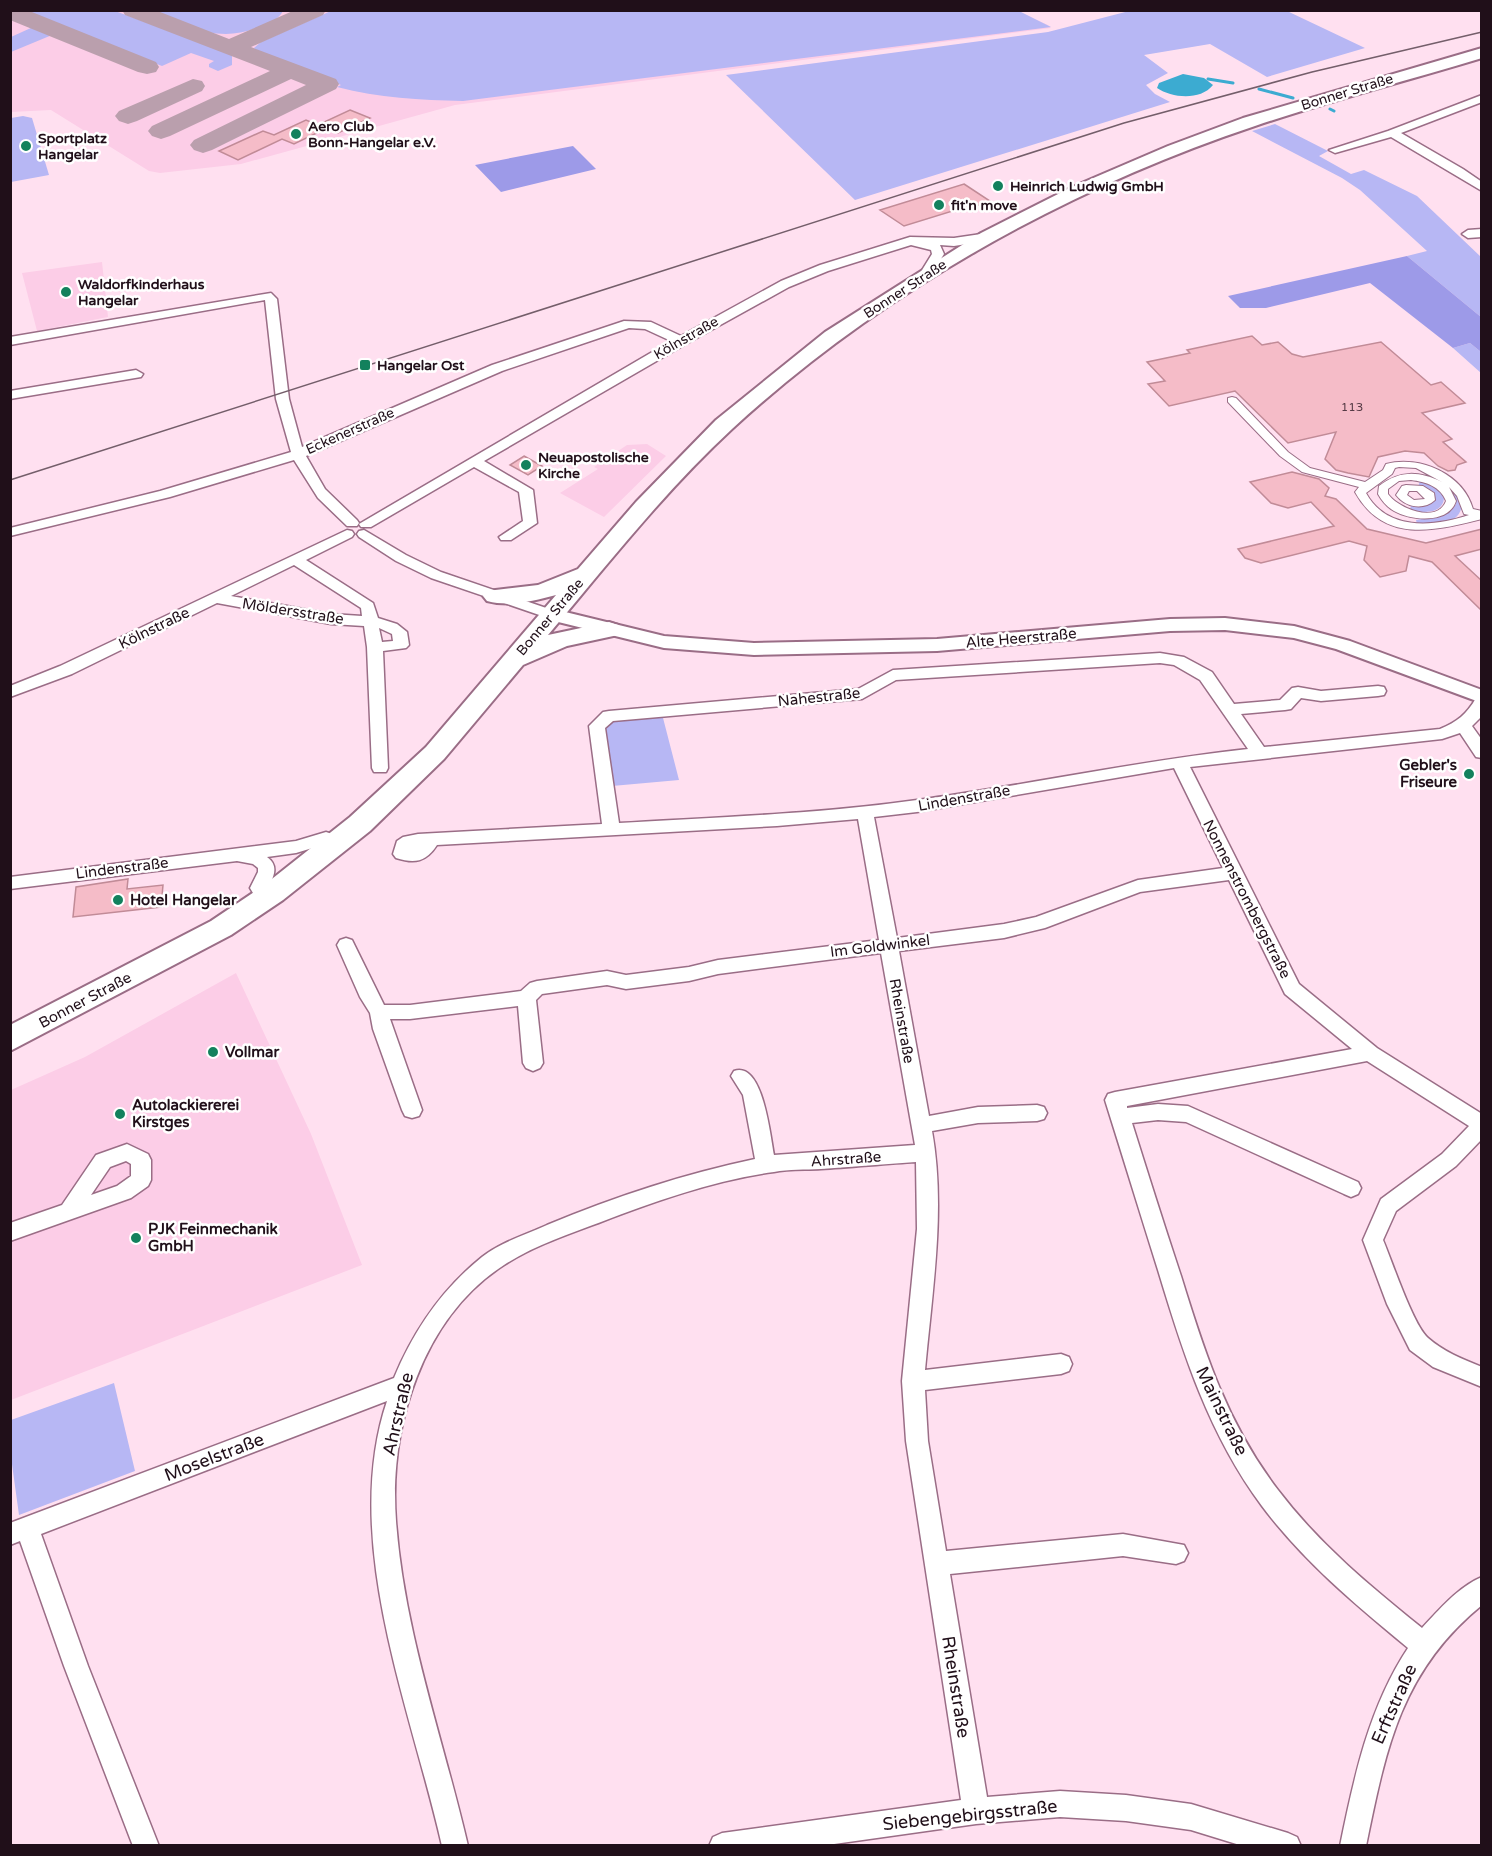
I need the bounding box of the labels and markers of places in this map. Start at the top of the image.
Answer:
place label: Aero Club Bonn-Hangelar e.V. [308,118,436,151]
marker: Aero Club Bonn-Hangelar e.V. [289,127,303,141]
place label: Sportplatz Hangelar [38,130,107,163]
marker: Sportplatz Hangelar [19,139,33,153]
place label: Heinrich Ludwig GmbH [1010,178,1164,195]
marker: Heinrich Ludwig GmbH [991,179,1005,193]
place label: fit'n move [950,197,1017,214]
marker: fit'n move [932,198,946,212]
place label: Waldorfkinderhaus Hangelar [78,276,205,309]
marker: Waldorfkinderhaus Hangelar [59,285,73,299]
place label: Hangelar Ost [377,357,465,374]
marker: Hangelar Ost [358,358,372,372]
place label: Neuapostolische Kirche [538,449,649,482]
marker: Neuapostolische Kirche [519,458,533,472]
place label: Gebler's Friseure [1399,756,1458,791]
marker: Gebler's Friseure [1462,767,1476,781]
place label: Hotel Hangelar [130,891,237,910]
marker: Hotel Hangelar [111,893,125,907]
place label: Vollmar [225,1043,279,1061]
marker: Vollmar [206,1045,220,1059]
place label: Autolackiererei Kirstges [132,1096,239,1132]
marker: Autolackiererei Kirstges [113,1107,127,1121]
place label: PJK Feinmechanik GmbH [148,1220,278,1255]
marker: PJK Feinmechanik GmbH [129,1231,143,1245]

